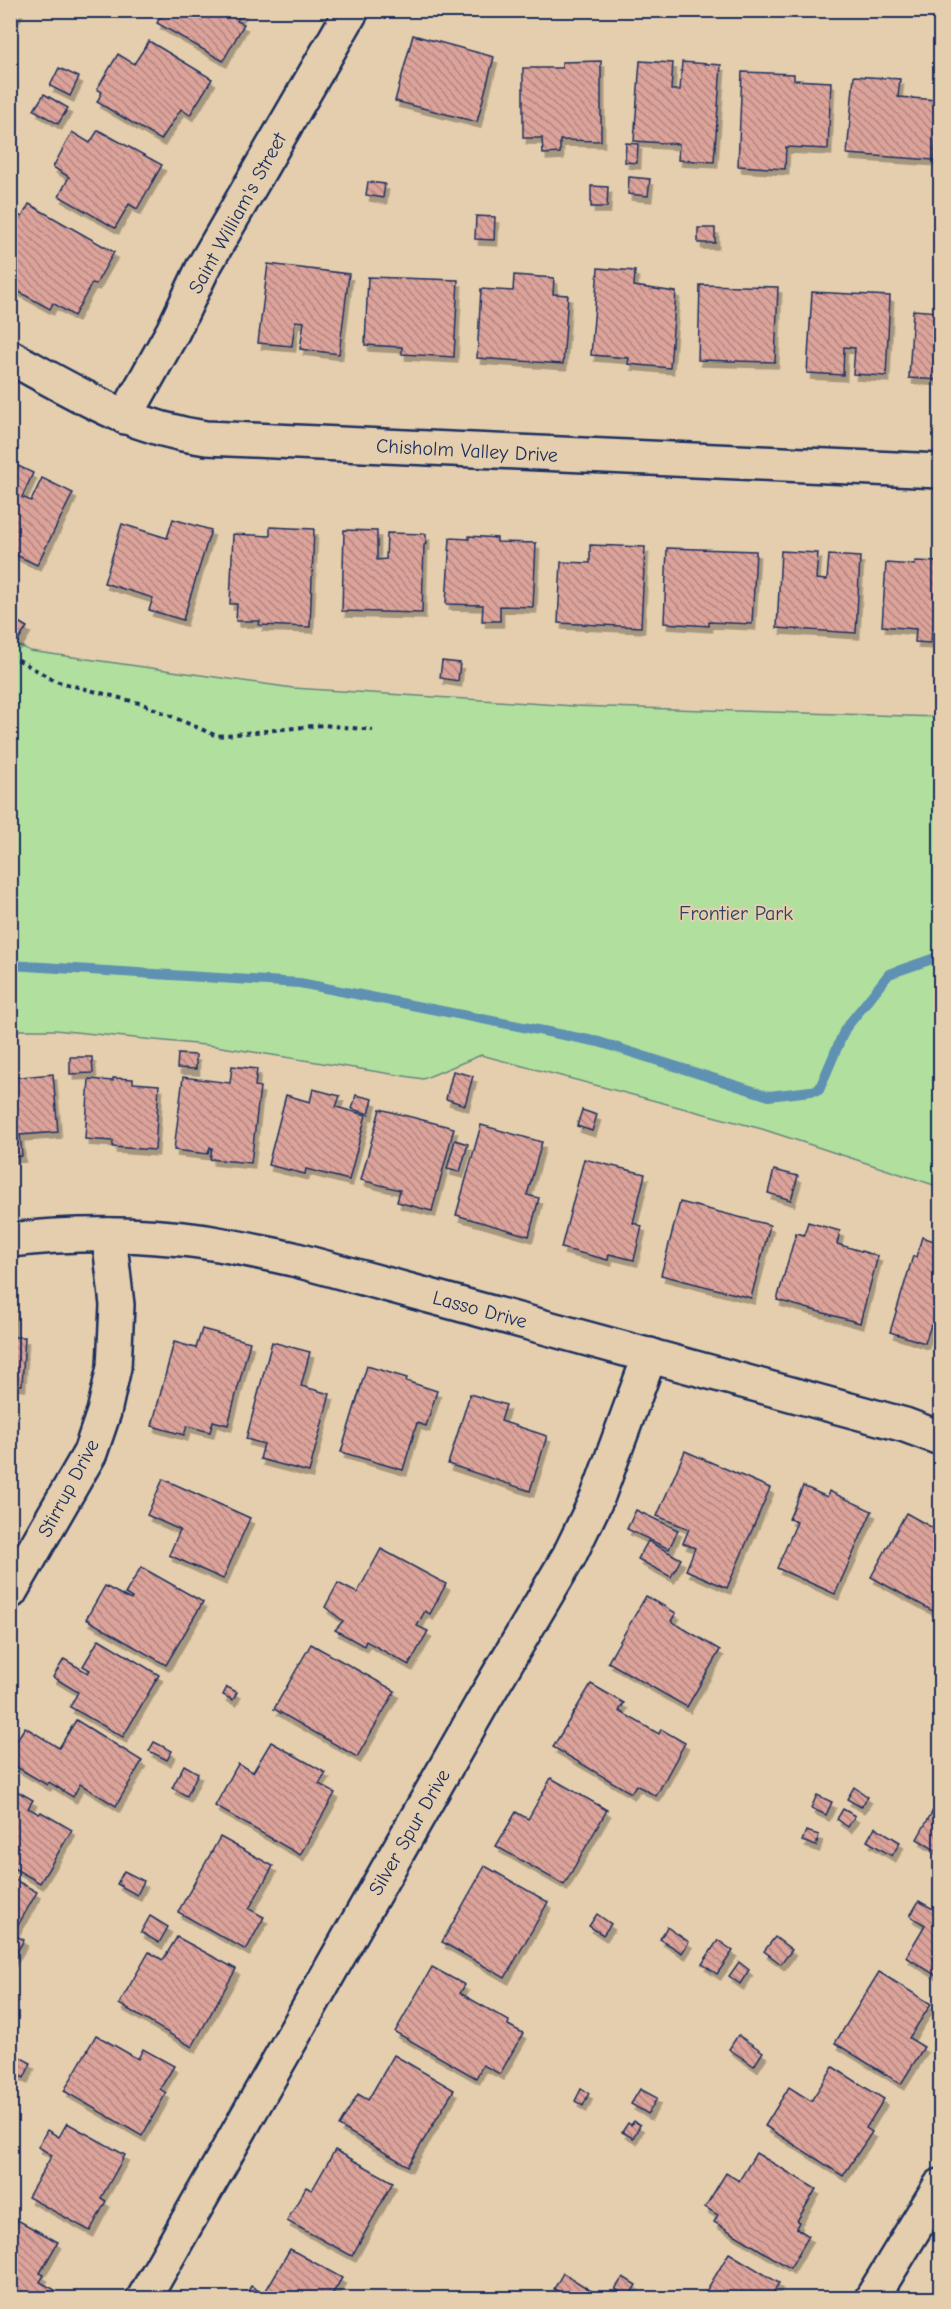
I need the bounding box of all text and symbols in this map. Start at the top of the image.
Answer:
street label: Saint William's Street [184,128,292,298]
street label: Chisholm Valley Drive [375,434,559,467]
park label: Frontier Park [679,902,793,925]
street label: Lasso Drive [430,1286,530,1333]
street label: Stirrup Drive [33,1435,104,1541]
street label: Silver Spur Drive [364,1765,455,1900]

